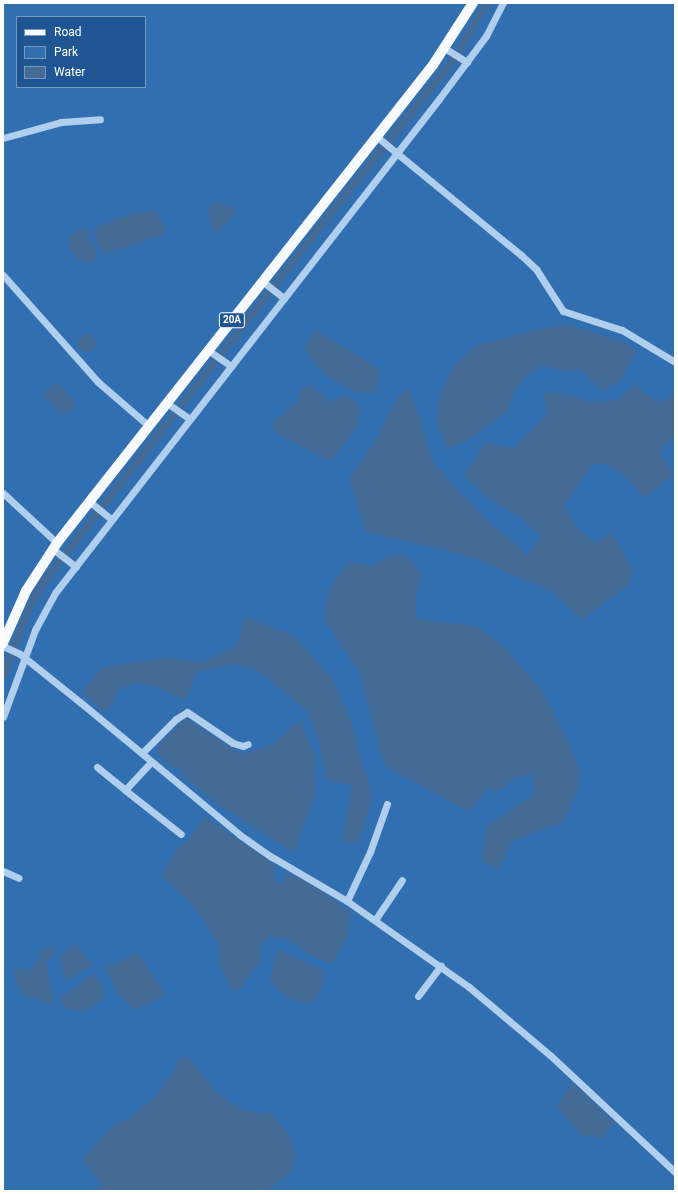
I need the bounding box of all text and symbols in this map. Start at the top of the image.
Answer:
legend [16,16,146,88]
text: Road [54,25,82,39]
text: Park [54,45,78,59]
text: Water [54,65,85,79]
road number: 20A [218,312,246,328]

